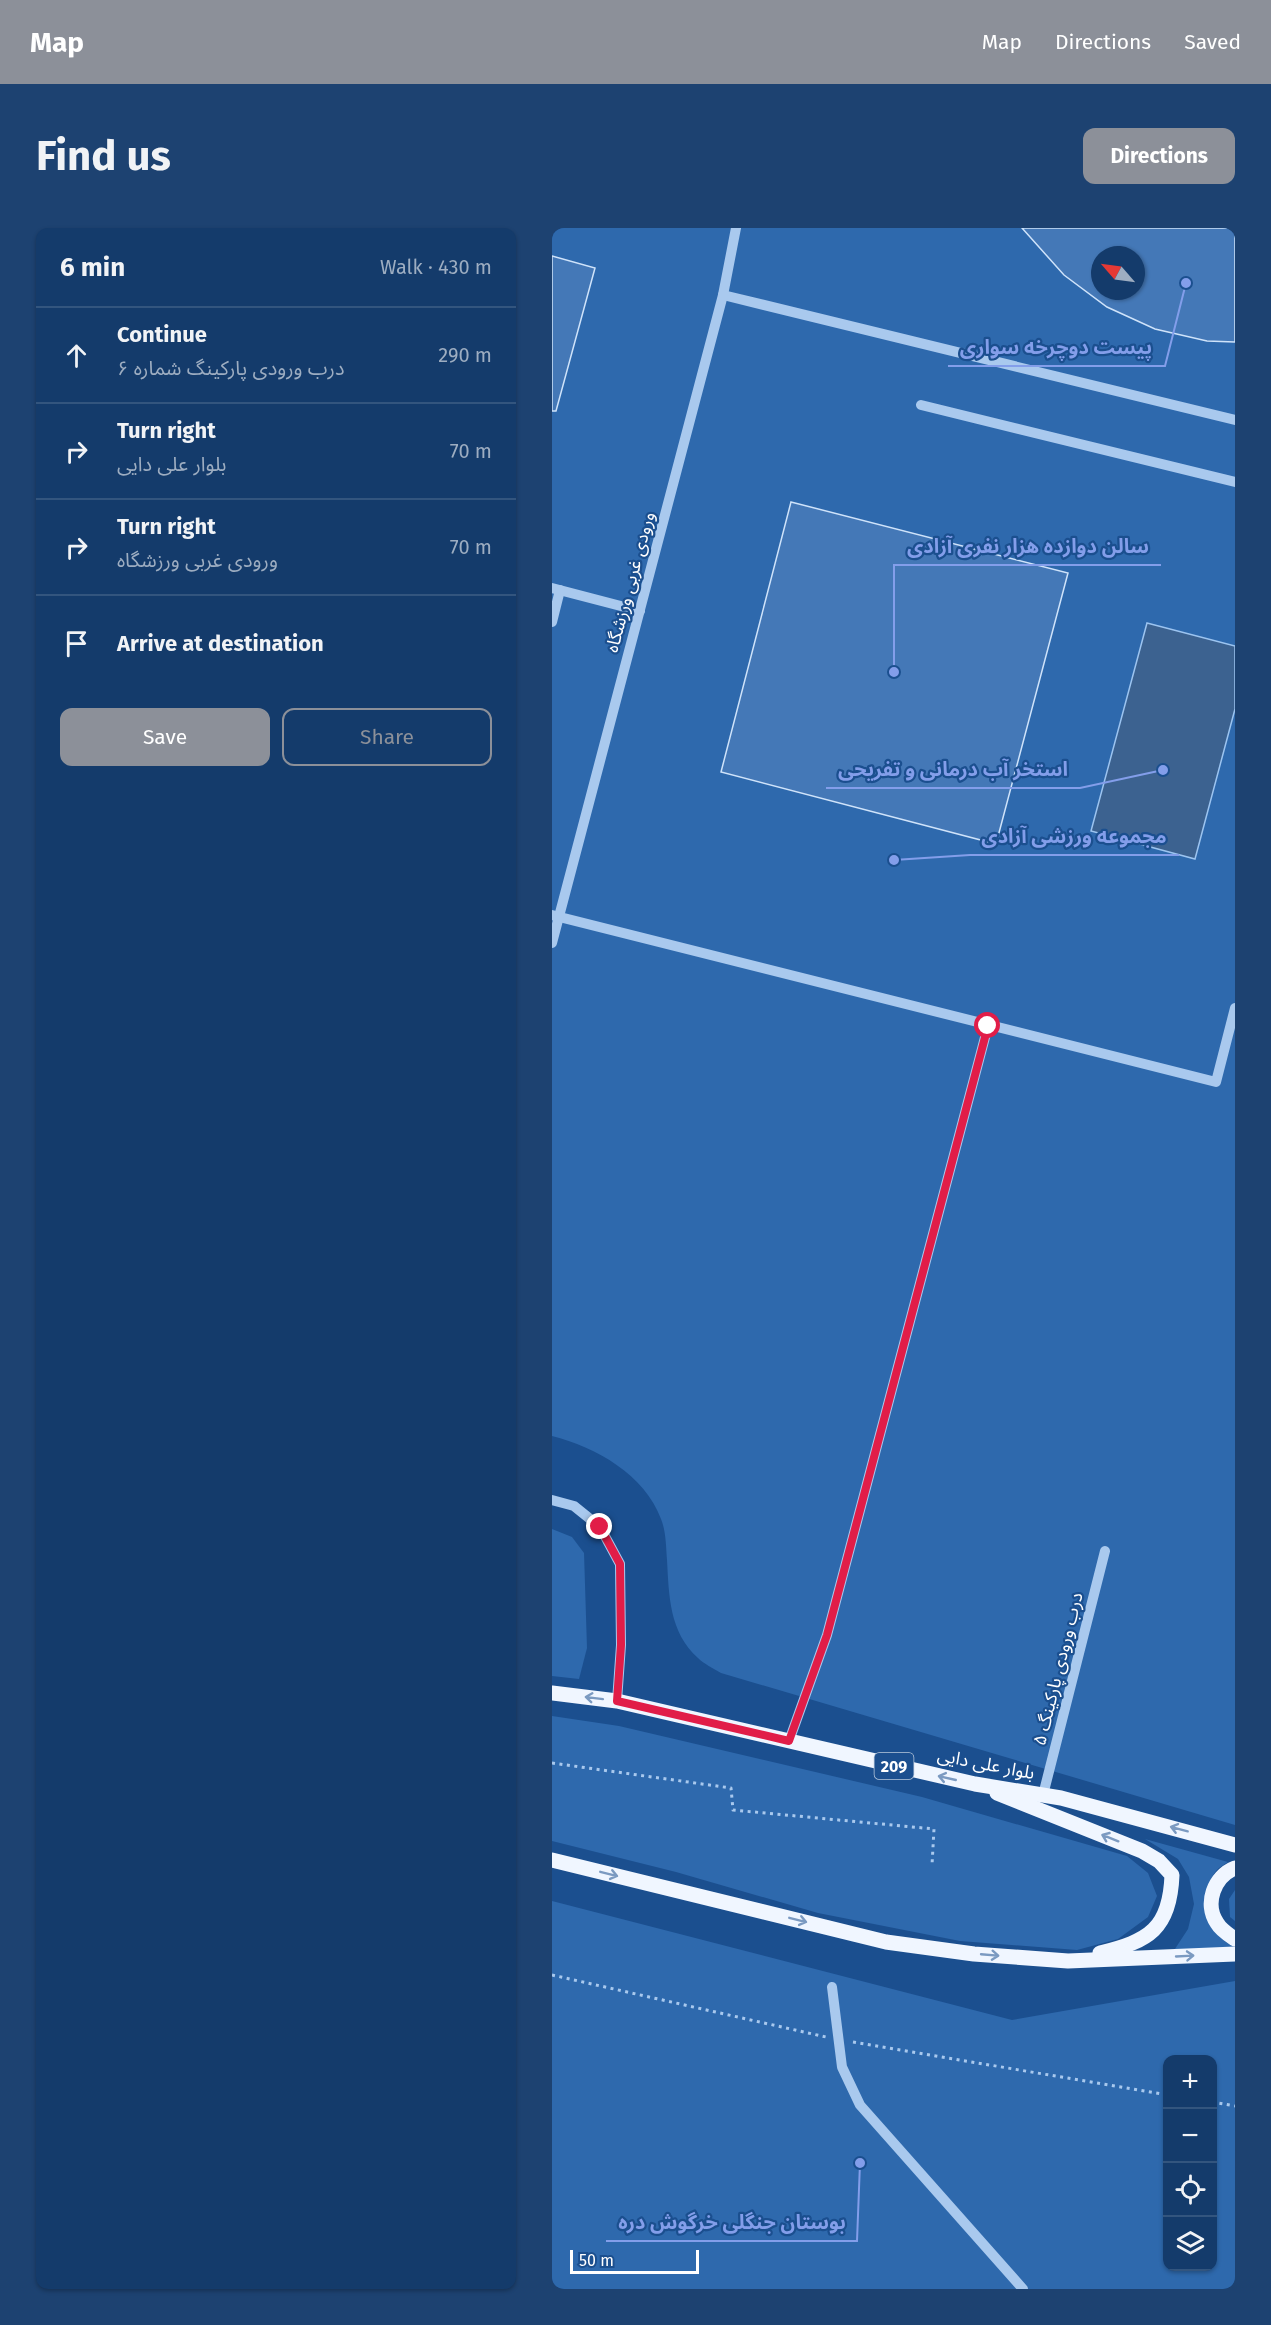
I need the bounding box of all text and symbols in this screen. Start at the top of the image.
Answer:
text: Map [30,26,84,59]
text: Map [982,29,1022,55]
text: Directions [1055,29,1151,55]
text: Saved [1184,29,1241,55]
button: Directions [1083,128,1235,184]
text: Find us [36,131,171,181]
north arrow [1091,246,1145,300]
text: 6 min [60,252,125,283]
text: Walk · 430 m [380,255,492,279]
text: Continue [117,321,207,348]
callout: پیست دوچرخه سواری [948,328,1165,366]
text: پیست دوچرخه سواری [960,335,1152,361]
icon: ahead [60,339,93,372]
text: 290 m [438,343,492,367]
text: درب ورودی پارکینگ شماره ۶ [117,356,344,380]
text: Turn right [117,417,216,444]
icon: right [60,435,93,468]
text: 70 m [450,439,492,463]
text: بلوار علی دایی [117,452,226,476]
street label: ورودی غربی ورزشگاه [601,509,659,655]
text: Turn right [117,513,216,540]
callout: سالن دوازده هزار نفری آزادی [894,527,1161,565]
icon: right [60,531,93,564]
text: سالن دوازده هزار نفری آزادی [907,534,1149,558]
text: 70 m [450,535,492,559]
text: ورودی غربی ورزشگاه [117,548,278,572]
icon: arrive [60,627,93,660]
text: Arrive at destination [117,630,324,657]
button: Save [60,708,270,766]
button: Share [282,708,492,766]
callout: استخر آب درمانی و تفریحی [826,750,1080,788]
text: استخر آب درمانی و تفریحی [838,757,1068,781]
callout: مجموعه ورزشی آزادی [970,817,1179,855]
text: مجموعه ورزشی آزادی [981,824,1167,848]
route start [974,1012,1000,1038]
route end [586,1513,612,1539]
street label: درب ورودی پارکینگ ۵ [1028,1590,1088,1748]
one-way arrow [584,1692,604,1703]
street label: بلوار علی دایی [936,1744,1036,1784]
road number: 209 [874,1753,914,1779]
one-way arrow [938,1771,957,1783]
one-way arrow [1169,1823,1188,1835]
one-way arrow [1102,1831,1120,1843]
one-way arrow [599,1869,618,1881]
one-way arrow [789,1915,808,1927]
one-way arrow [979,1950,999,1961]
one-way arrow [1174,1950,1194,1961]
map controls [1163,2055,1217,2271]
button: + [1163,2055,1217,2109]
button: − [1163,2109,1217,2163]
button: locate [1163,2163,1217,2217]
callout: بوستان جنگلی خرگوش دره [606,2203,857,2241]
text: بوستان جنگلی خرگوش دره [618,2210,846,2234]
button: layers [1163,2217,1217,2271]
scale bar [570,2247,699,2274]
text: 50 m [579,2251,614,2270]

